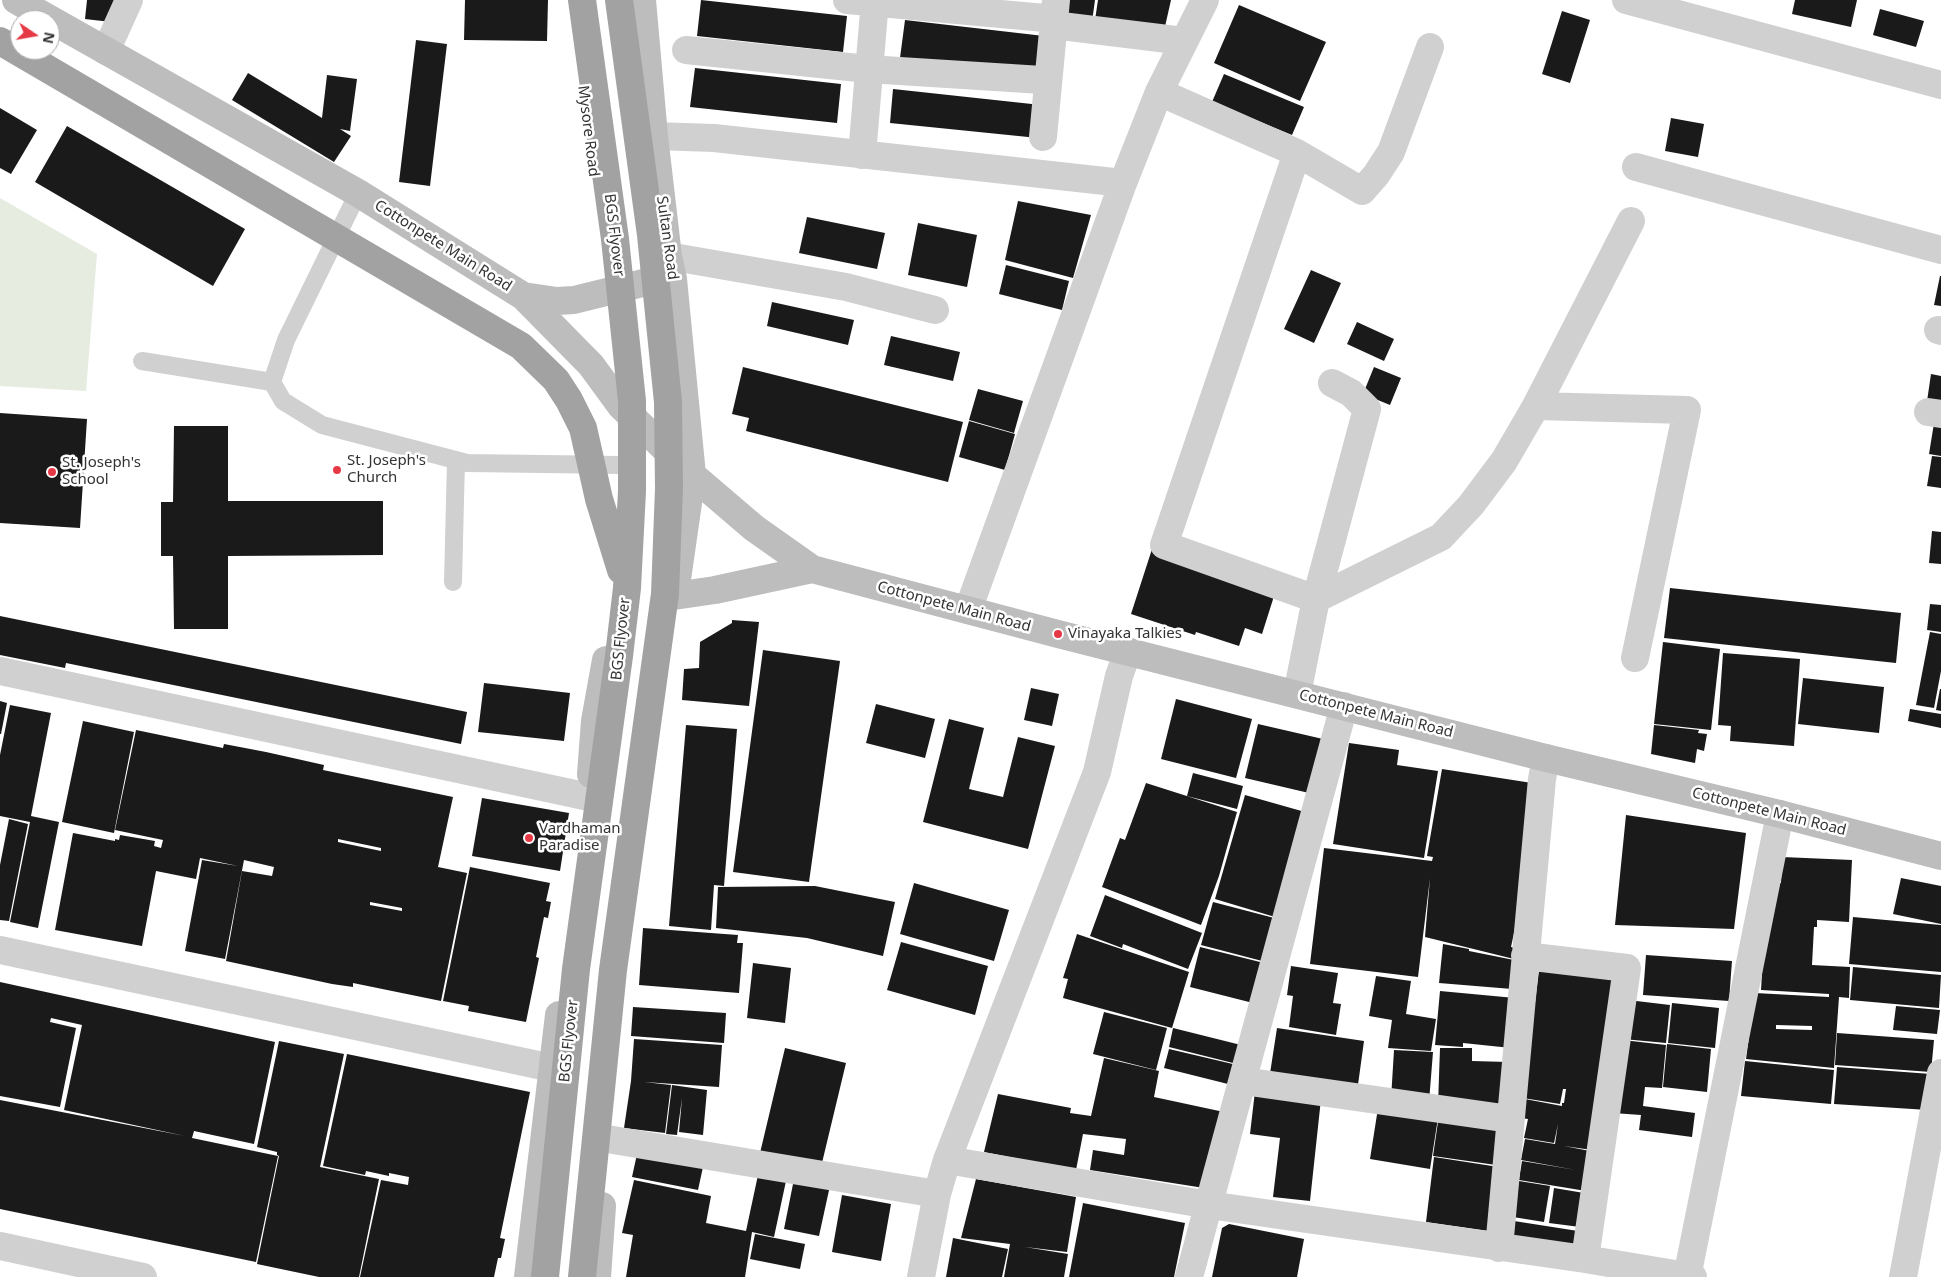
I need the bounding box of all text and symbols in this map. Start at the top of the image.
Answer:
north arrow [10,10,60,60]
text: N [39,30,60,46]
street label: Mysore Road [573,84,603,178]
street label: BGS Flyover [600,193,628,277]
street label: Sultan Road [652,195,682,281]
street label: Cottonpete Main Road [371,196,515,296]
place label: St. Joseph's Church [347,452,426,487]
place label: St. Joseph's School [62,454,141,489]
marker: St. Joseph's Church [331,464,343,476]
marker: St. Joseph's School [46,466,58,478]
street label: Cottonpete Main Road [875,578,1033,636]
street label: BGS Flyover [608,597,634,681]
place label: Vinayaka Talkies [1068,625,1182,643]
marker: Vinayaka Talkies [1052,628,1064,640]
street label: Cottonpete Main Road [1297,686,1455,742]
street label: Cottonpete Main Road [1690,784,1848,840]
place label: Vardhaman Paradise [539,820,621,855]
marker: Vardhaman Paradise [523,832,535,844]
street label: BGS Flyover [556,999,582,1083]

